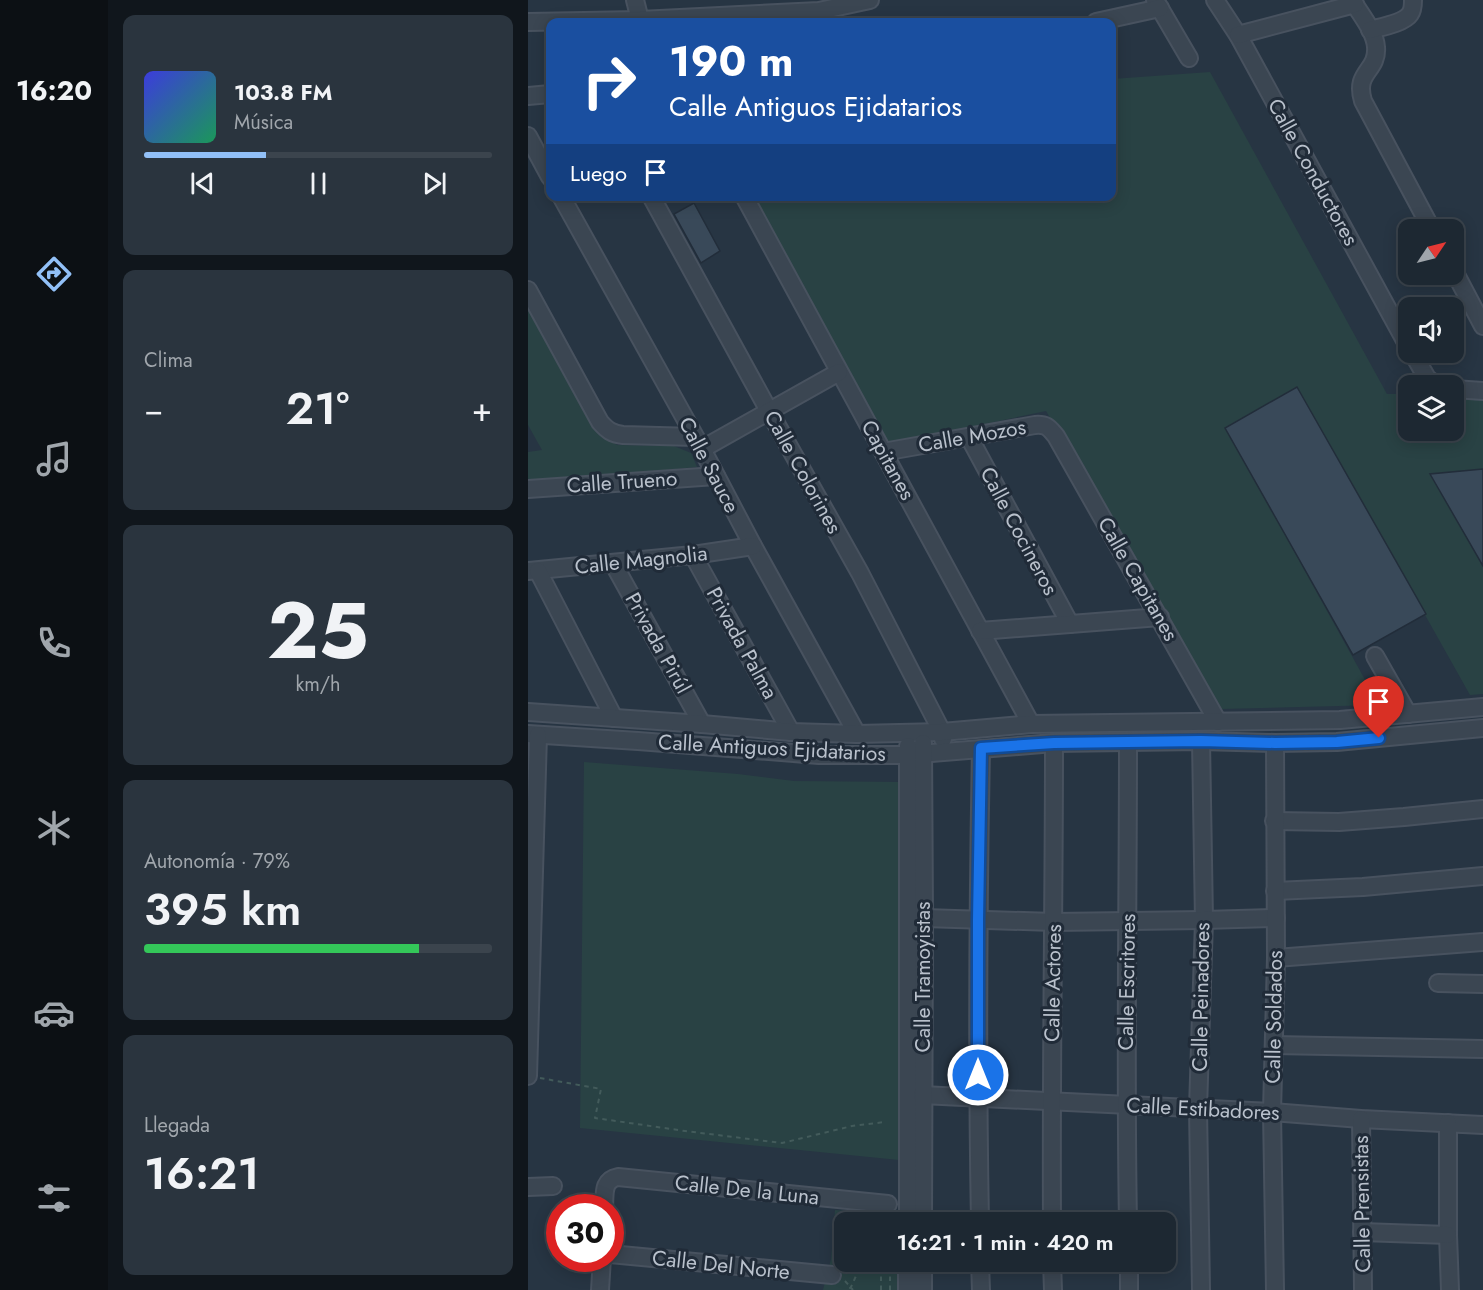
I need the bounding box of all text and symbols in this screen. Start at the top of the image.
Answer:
text: 190 m [669,31,793,92]
icon: right [570,42,648,120]
text: 16:20 [16,71,92,110]
text: 103.8 FM [234,76,332,108]
text: Calle Antiguos Ejidatarios [669,87,962,126]
street label: Calle Conductores [1260,93,1366,251]
text: Música [234,108,293,137]
icon: arrive [639,156,672,189]
text: Luego [570,157,627,189]
icon: previous [186,167,219,200]
icon: pause [302,167,335,200]
icon: next [418,167,451,200]
north arrow [1398,219,1464,285]
map controls [1398,219,1464,441]
icon: directions [33,253,75,295]
button: sound [1398,297,1464,363]
text: Clima [144,346,193,375]
button: layers [1398,375,1464,441]
text: 21° [286,376,349,441]
text: − [144,386,163,433]
text: + [472,386,492,433]
street label: Calle Colorines [757,405,849,539]
street label: Calle Sauce [671,412,747,518]
street label: Calle Mozos [916,412,1028,460]
street label: Capitanes [854,415,922,505]
icon: music [33,438,75,480]
street label: Calle Cocineros [973,462,1065,600]
street label: Calle Trueno [566,463,678,501]
street label: Calle Capitanes [1090,511,1186,647]
street label: Calle Magnolia [573,538,709,582]
text: 25 [267,575,369,687]
street label: Privada Palma [699,582,785,704]
street label: Privada Pirúl [618,587,698,699]
icon: phone [33,622,75,664]
text: km/h [295,670,341,699]
pin [1353,676,1404,738]
icon: arrive [1362,685,1395,718]
street label: Calle Antiguos Ejidatarios [657,727,887,769]
icon: climate [33,807,75,849]
text: Autonomía · 79% [144,847,290,876]
text: 395 km [144,877,301,942]
street label: Calle Tramoyistas [908,902,938,1052]
street label: Calle Escritores [1111,913,1143,1051]
street label: Calle Peinadores [1185,922,1217,1072]
street label: Calle Actores [1037,924,1069,1042]
street label: Calle Soldados [1258,950,1290,1084]
icon: car [33,992,75,1034]
position arrow [946,1043,1010,1107]
street label: Calle Estibadores [1126,1090,1280,1128]
text: Llegada [144,1111,210,1140]
street label: Calle Prensistas [1346,1135,1378,1273]
text: 16:21 [144,1141,259,1206]
street label: Calle De la Luna [673,1167,821,1213]
icon: filters [33,1177,75,1219]
speed limit sign: 30 [546,1194,624,1272]
text: 16:21 · 1 min · 420 m [896,1226,1114,1258]
street label: Calle Del Norte [651,1243,792,1287]

